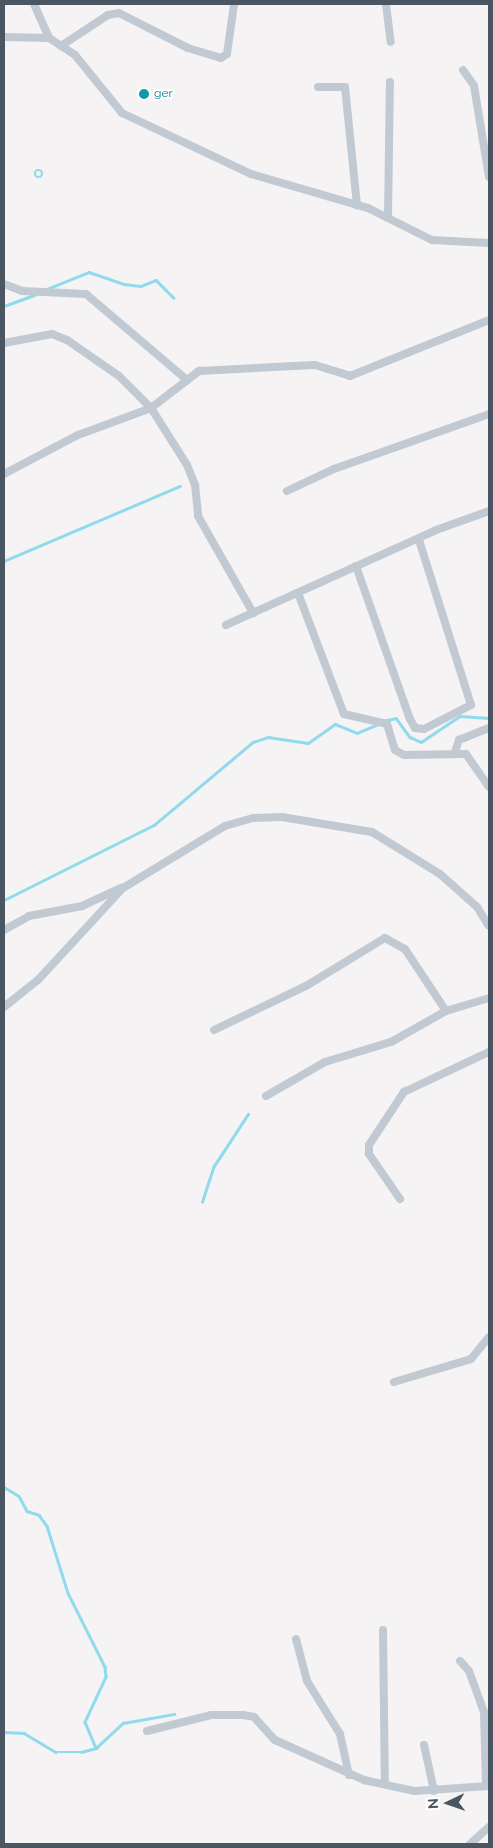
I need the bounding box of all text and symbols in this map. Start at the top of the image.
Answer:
place label: ger [154,87,173,101]
marker: ger [138,88,150,100]
north arrow [423,1778,473,1828]
text: N [425,1798,441,1810]

